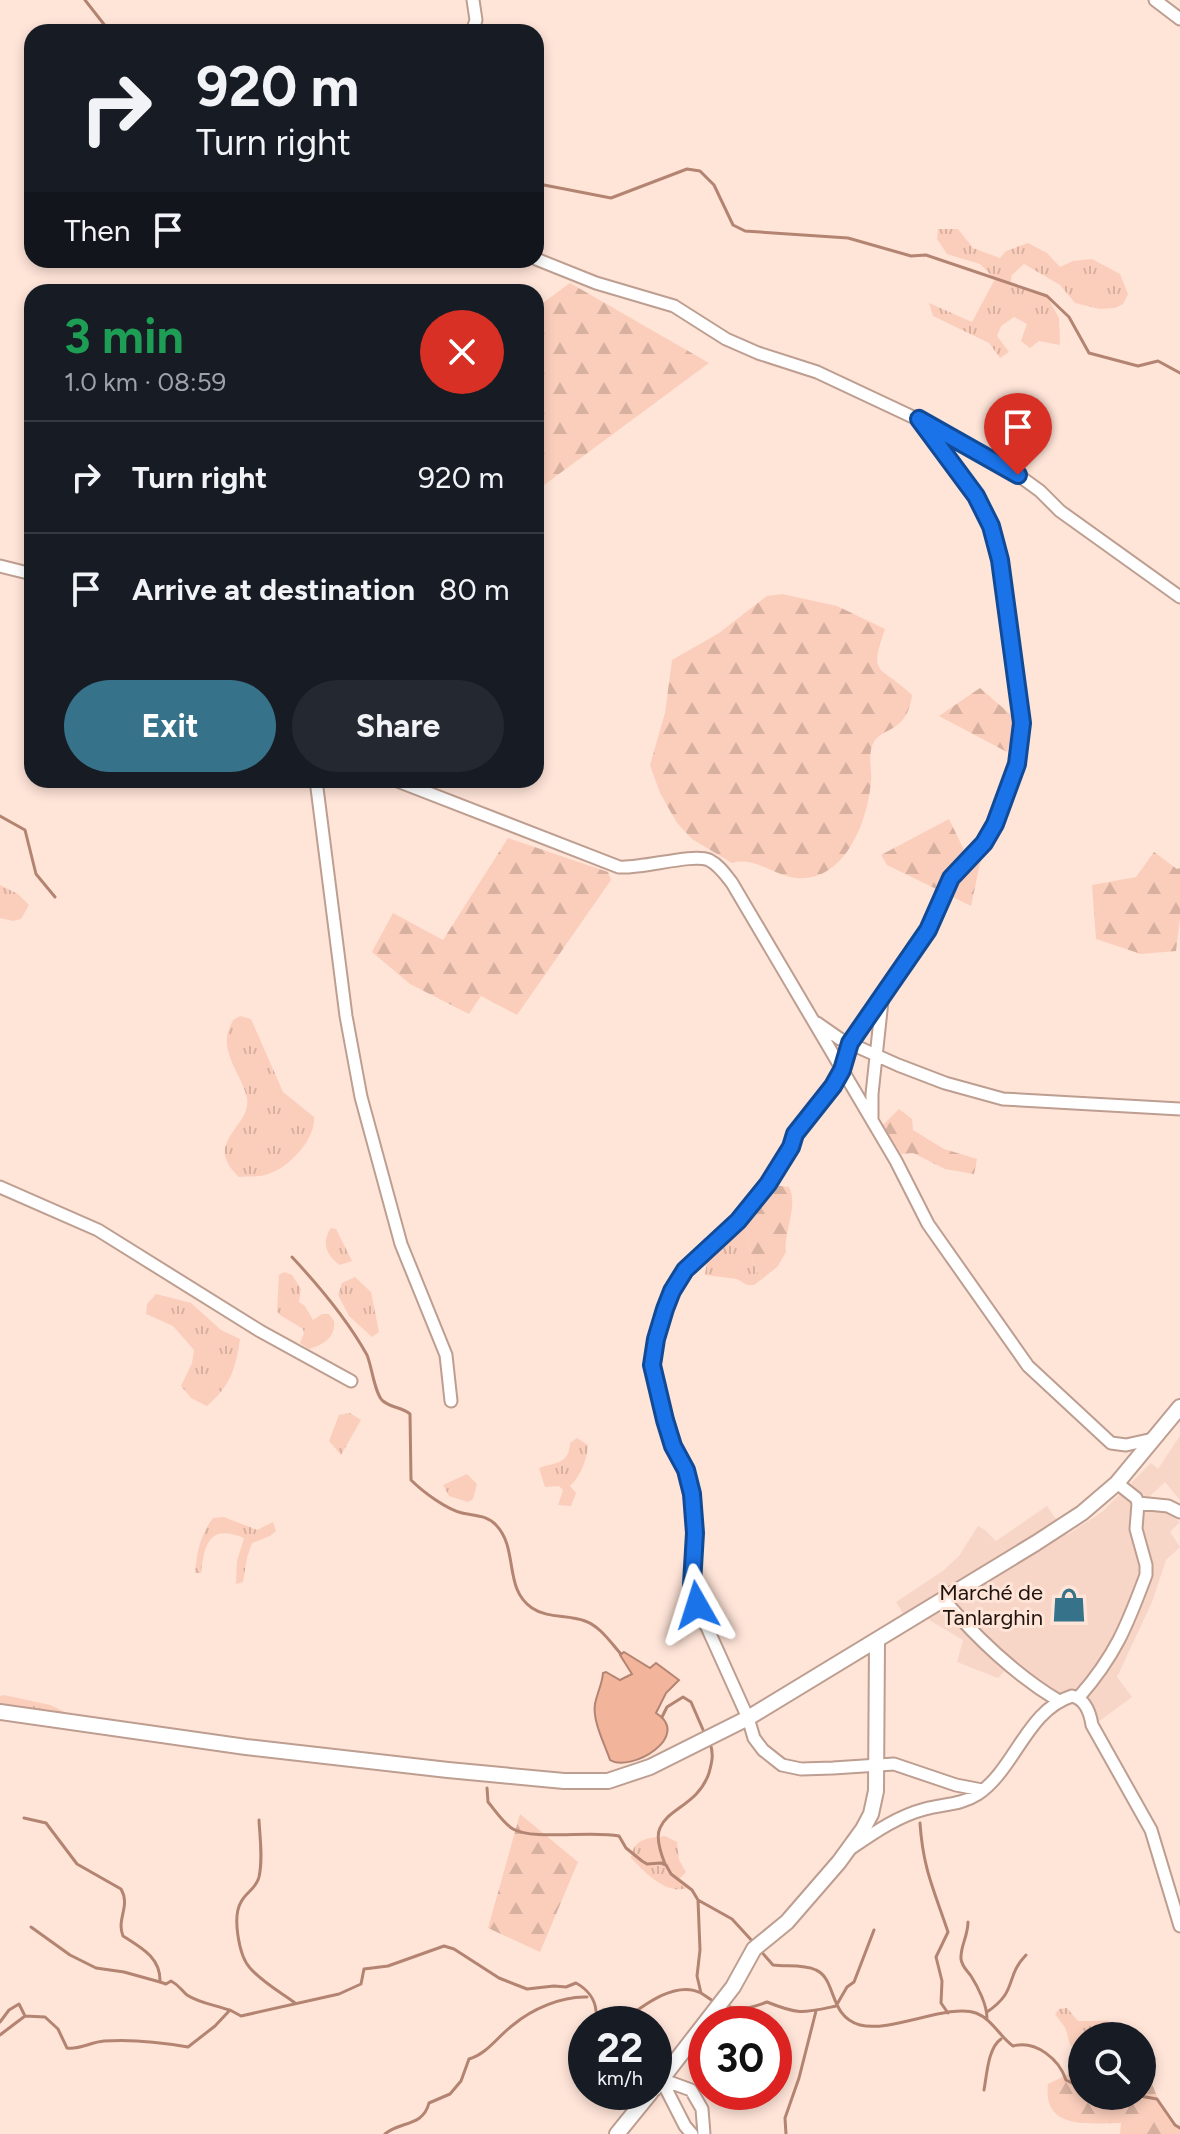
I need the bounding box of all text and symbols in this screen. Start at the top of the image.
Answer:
text: 920 m [196,53,359,120]
icon: right [64,56,168,160]
text: Turn right [196,121,351,164]
icon: arrive [146,208,190,252]
text: Then [64,212,130,249]
text: 3 min [64,307,184,365]
button: close [420,310,504,394]
text: 1.0 km · 08:59 [64,366,226,398]
pin [984,393,1052,475]
icon: arrive [996,405,1040,449]
icon: right [64,455,108,499]
text: Turn right [132,459,267,496]
text: 920 m [418,459,504,496]
icon: arrive [64,567,108,611]
text: Arrive at destination [132,571,415,608]
text: 80 m [439,571,510,608]
button: Exit [64,680,276,772]
button: Share [292,680,504,772]
position arrow [655,1563,739,1647]
place label: Marché de Tanlarghin [939,1579,1043,1631]
shop icon: Marché de Tanlarghin [1050,1586,1088,1624]
speed limit sign: 30 [688,2006,792,2110]
map controls [1068,2022,1156,2110]
button: search [1068,2022,1156,2110]
text: 22 [597,2024,643,2072]
text: km/h [597,2066,643,2090]

